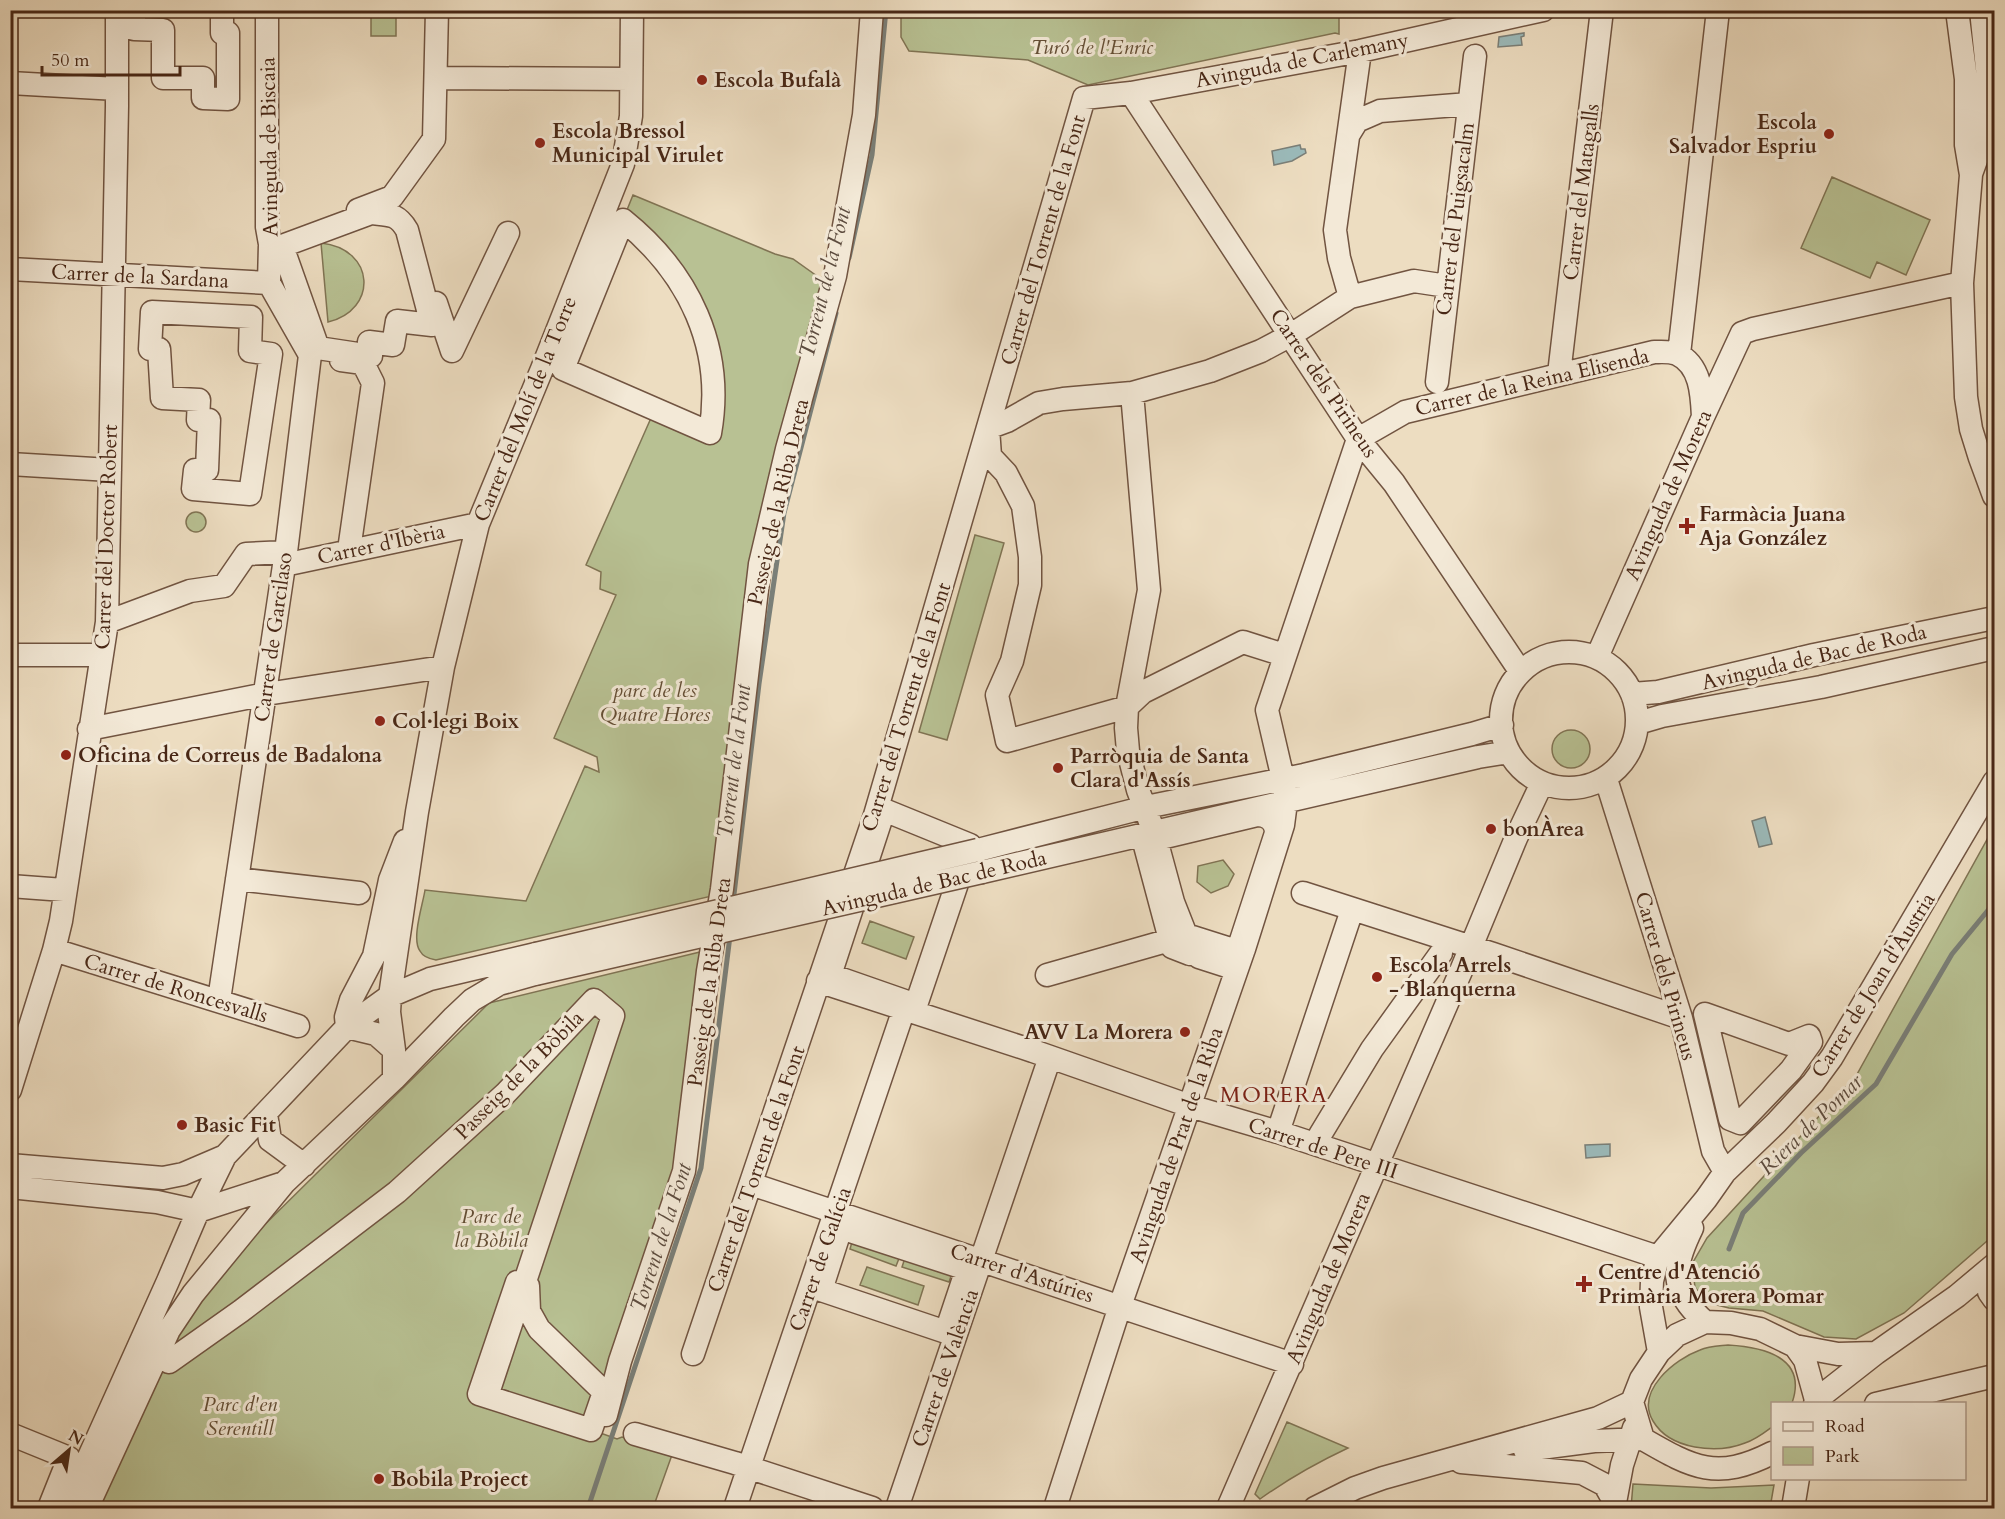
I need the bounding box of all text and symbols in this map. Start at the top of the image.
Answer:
street label: Avinguda de Carlemany [1193,26,1411,95]
park label: Turó de l'Enric [1031,33,1153,62]
scale bar [42,39,180,77]
text: 50 m [51,48,90,73]
street label: Avinguda de Biscaia [253,57,286,237]
place label: Escola Bufalà [714,66,842,95]
marker: Escola Bufalà [695,73,709,87]
street label: Carrer del Matagalls [1556,102,1607,282]
place label: Escola Salvador Espriu [1669,108,1818,161]
street label: Carrer del Torrent de la Font [994,111,1093,369]
place label: Escola Bressol Municipal Virulet [552,117,724,170]
street label: Carrer del Puigsacalm [1429,121,1482,317]
marker: Escola Salvador Espriu [1822,127,1836,141]
marker: Escola Bressol Municipal Virulet [533,136,547,150]
water label: Torrent de la Font [792,203,858,361]
street label: Carrer de la Sardana [50,257,230,296]
street label: Carrer del Molí de la Torre [467,292,584,526]
street label: Carrer dels Pirineus [1263,303,1384,463]
street label: Carrer de la Reina Elisenda [1412,341,1652,424]
street label: Passeig de la Riba Dreta [741,396,816,608]
street label: Avinguda de Morera [1618,405,1719,585]
street label: Carrer del Doctor Robert [88,424,125,650]
place label: Farmàcia Juana Aja González [1699,500,1846,553]
street label: Carrer d'Ibèria [315,517,448,572]
marker: Farmàcia Juana Aja González [1680,519,1694,533]
street label: Carrer de Garcilaso [247,550,300,724]
street label: Carrer del Torrent de la Font [855,579,958,835]
street label: Avinguda de Bac de Roda [1699,617,1929,697]
park label: parc de les Quatre Hores [600,676,710,729]
water label: Torrent de la Font [710,682,758,840]
place label: Col·legi Boix [392,707,520,736]
marker: Col·legi Boix [373,714,387,728]
place label: Oficina de Correus de Badalona [78,741,383,770]
place label: Parròquia de Santa Clara d'Assís [1070,742,1250,795]
marker: Oficina de Correus de Badalona [59,748,73,762]
marker: Parròquia de Santa Clara d'Assís [1051,761,1065,775]
place label: bonÀrea [1503,815,1585,844]
marker: bonÀrea [1484,822,1498,836]
street label: Avinguda de Bac de Roda [819,843,1049,923]
street label: Passeig de la Riba Dreta [680,875,739,1089]
street label: Carrer de Joan d'Àustria [1805,887,1942,1083]
street label: Carrer dels Pirineus [1628,889,1703,1064]
street label: Carrer de Roncesvalls [80,947,271,1030]
place label: Escola Arrels - Blanquerna [1389,951,1517,1004]
marker: Escola Arrels - Blanquerna [1370,970,1384,984]
street label: Passeig de la Bòbila [448,1004,590,1146]
place label: AVV La Morera [1024,1018,1174,1047]
street label: Avinguda de Prat de la Riba [1122,1023,1230,1267]
marker: AVV La Morera [1178,1025,1192,1039]
street label: Carrer del Torrent de la Font [701,1042,812,1296]
water label: Riera de Pomar [1752,1067,1870,1182]
district label: MORERA [1220,1080,1328,1110]
place label: Basic Fit [194,1111,277,1140]
street label: Carrer de Pere III [1244,1111,1401,1186]
marker: Basic Fit [175,1118,189,1132]
water label: Torrent de la Font [623,1158,699,1315]
street label: Carrer de Galícia [782,1183,859,1335]
street label: Avinguda de Morera [1279,1188,1378,1369]
park label: Parc de la Bòbila [454,1202,528,1255]
street label: Carrer d'Astúries [946,1237,1097,1310]
place label: Centre d'Atenció Primària Morera Pomar [1598,1258,1825,1311]
marker: Centre d'Atenció Primària Morera Pomar [1575,1275,1593,1293]
street label: Carrer de València [905,1285,986,1451]
park label: Parc d'en Serentill [203,1390,278,1443]
legend [1771,1402,1966,1480]
text: Road [1825,1414,1865,1439]
north arrow [39,1420,99,1480]
text: N [64,1425,87,1451]
text: Park [1825,1444,1860,1469]
place label: Bobila Project [391,1465,528,1494]
marker: Bobila Project [372,1472,386,1486]

